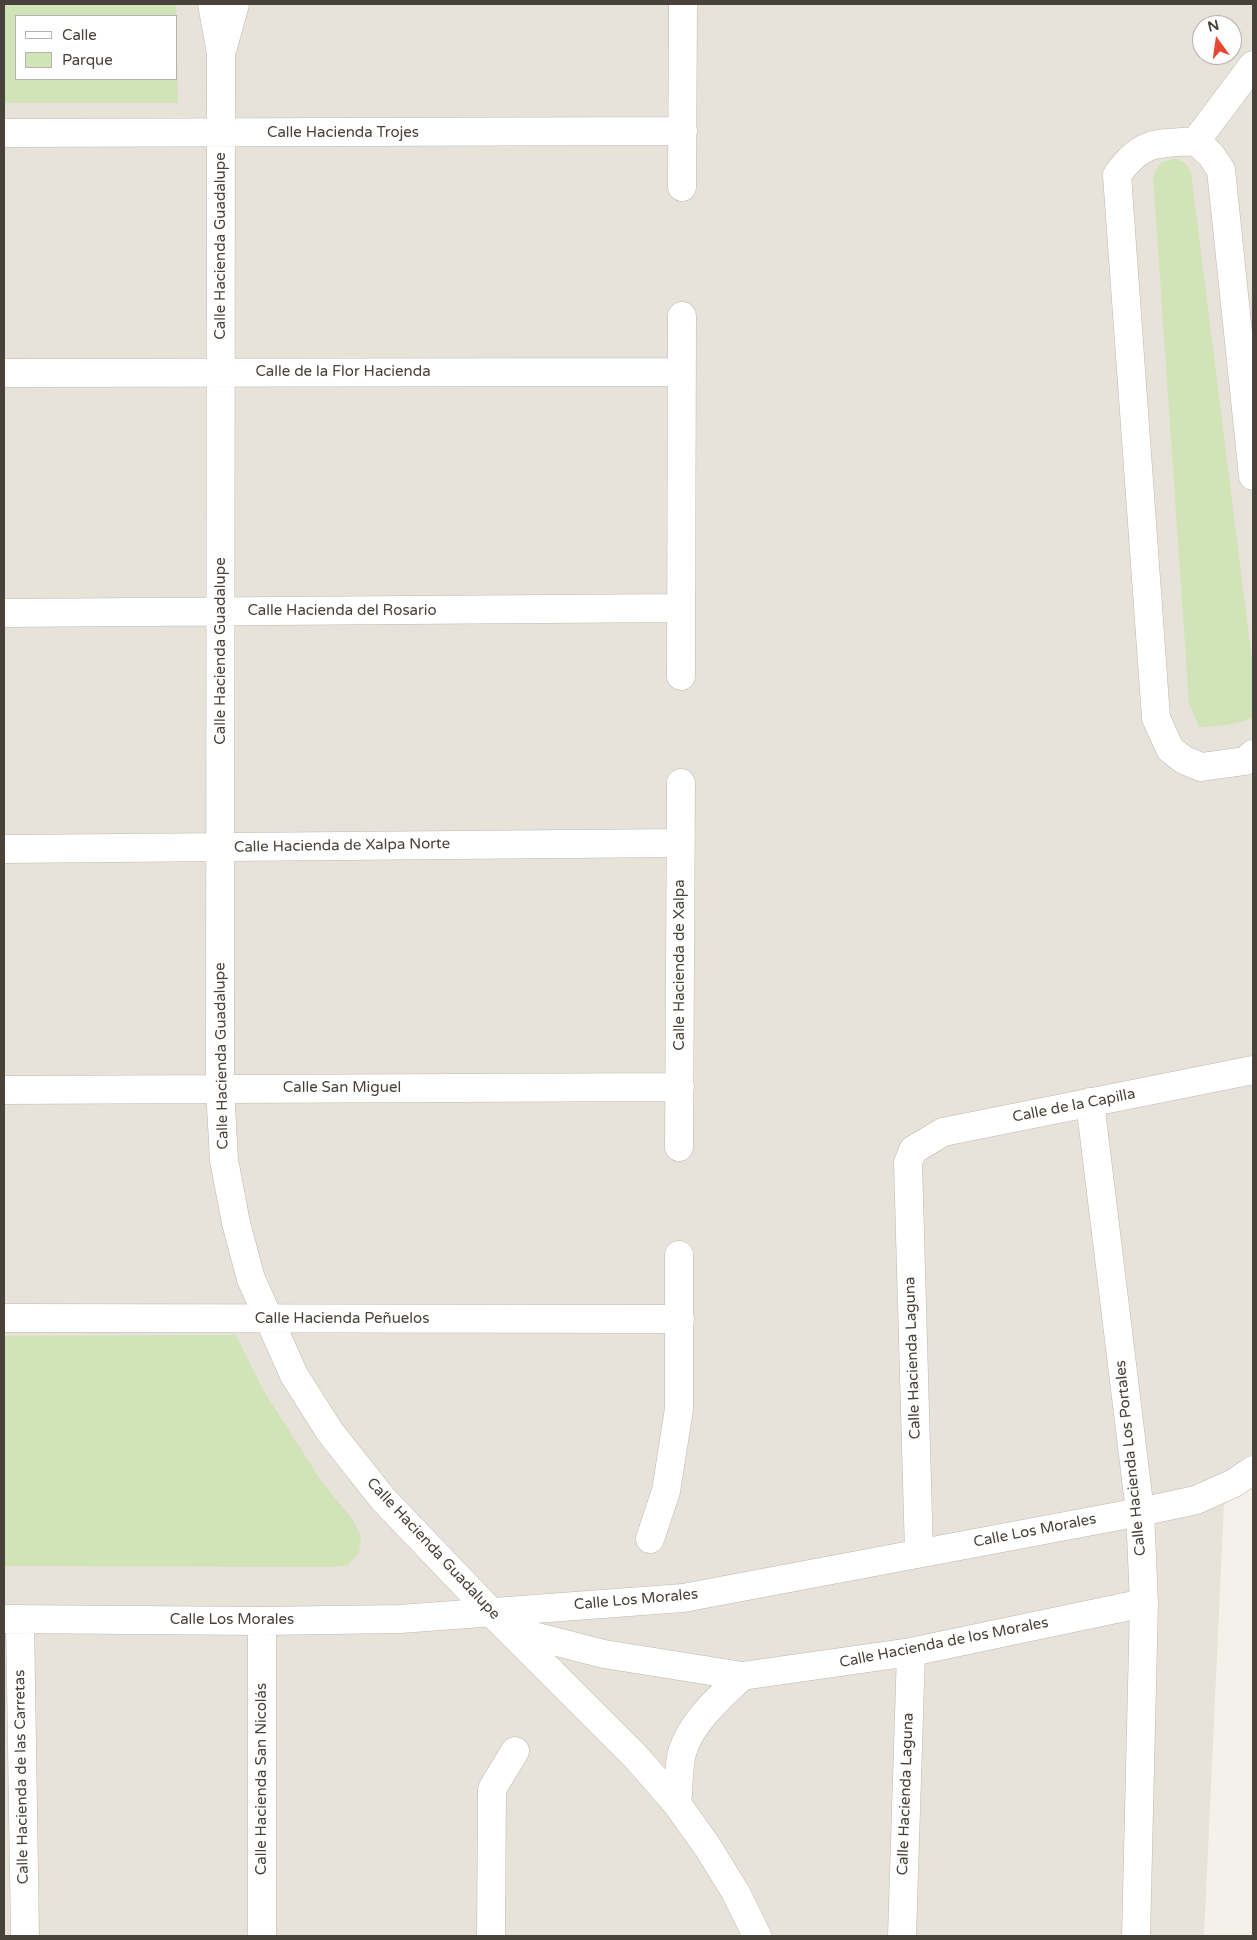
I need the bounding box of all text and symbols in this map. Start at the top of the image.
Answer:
legend [15,15,178,80]
north arrow [1192,15,1242,65]
text: N [1206,16,1221,36]
text: Calle [62,26,97,44]
text: Parque [62,51,113,69]
street label: Calle Hacienda Trojes [267,124,419,142]
street label: Calle Hacienda Guadalupe [212,152,230,340]
street label: Calle de la Flor Hacienda [255,363,431,381]
street label: Calle Hacienda Guadalupe [212,557,230,745]
street label: Calle Hacienda del Rosario [247,602,437,620]
street label: Calle Hacienda de Xalpa Norte [234,835,450,857]
street label: Calle Hacienda de Xalpa [671,879,689,1051]
street label: Calle Hacienda Guadalupe [211,962,233,1150]
street label: Calle San Miguel [283,1079,401,1097]
street label: Calle de la Capilla [1011,1085,1137,1127]
street label: Calle Hacienda Laguna [901,1276,925,1440]
street label: Calle Hacienda Peñuelos [255,1310,429,1328]
street label: Calle Hacienda Los Portales [1112,1359,1150,1557]
street label: Calle Hacienda Guadalupe [363,1474,503,1624]
street label: Calle Los Morales [972,1510,1098,1552]
street label: Calle Los Morales [573,1586,699,1614]
street label: Calle Los Morales [170,1611,294,1629]
street label: Calle Hacienda de los Morales [838,1614,1050,1672]
street label: Calle Hacienda de las Carretas [11,1670,33,1884]
street label: Calle Hacienda San Nicolás [253,1683,271,1875]
street label: Calle Hacienda Laguna [894,1712,918,1876]

